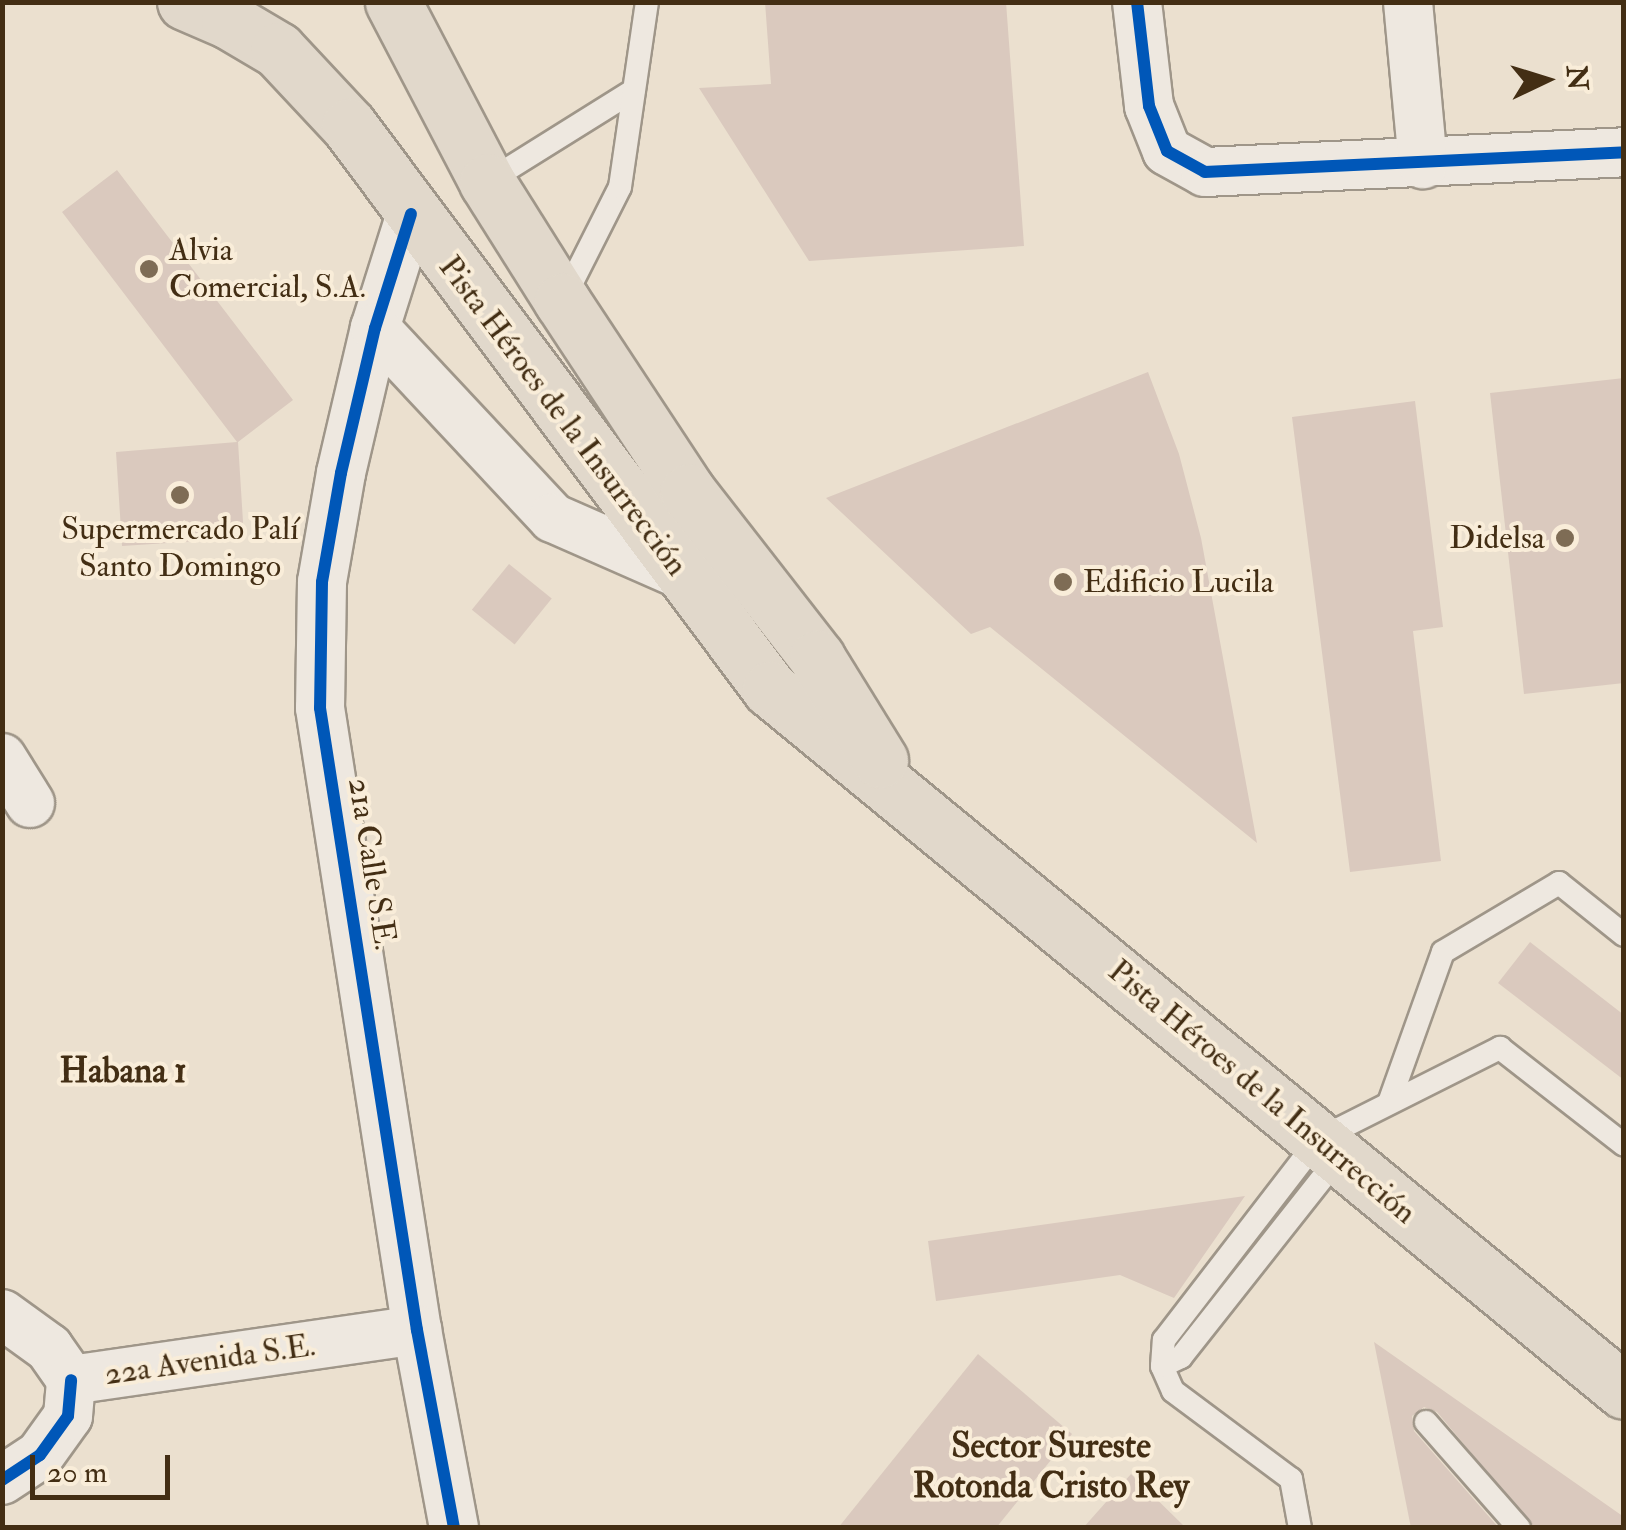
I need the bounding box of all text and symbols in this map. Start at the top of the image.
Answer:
north arrow [1496,30,1596,130]
text: N [1558,64,1595,92]
place label: Alvia Comercial, S.A. [169,232,366,307]
street label: Pista Héroes de la Insurrección [430,249,696,583]
marker: Alvia Comercial, S.A. [138,258,160,280]
marker: Supermercado Palí Santo Domingo [169,484,191,506]
place label: Supermercado Palí Santo Domingo [61,511,299,586]
place label: Didelsa [1449,519,1545,557]
marker: Didelsa [1554,527,1576,549]
place label: Edificio Lucila [1083,563,1274,601]
marker: Edificio Lucila [1052,571,1074,593]
street label: 21a Calle S.E. [339,775,405,953]
street label: Pista Héroes de la Insurrección [1100,952,1424,1232]
district label: Habana 1 [60,1050,186,1092]
street label: 22a Avenida S.E. [102,1326,318,1394]
district label: Sector Sureste Rotonda Cristo Rey [913,1425,1189,1507]
scale bar [35,1435,175,1497]
text: 20 m [47,1454,107,1491]

